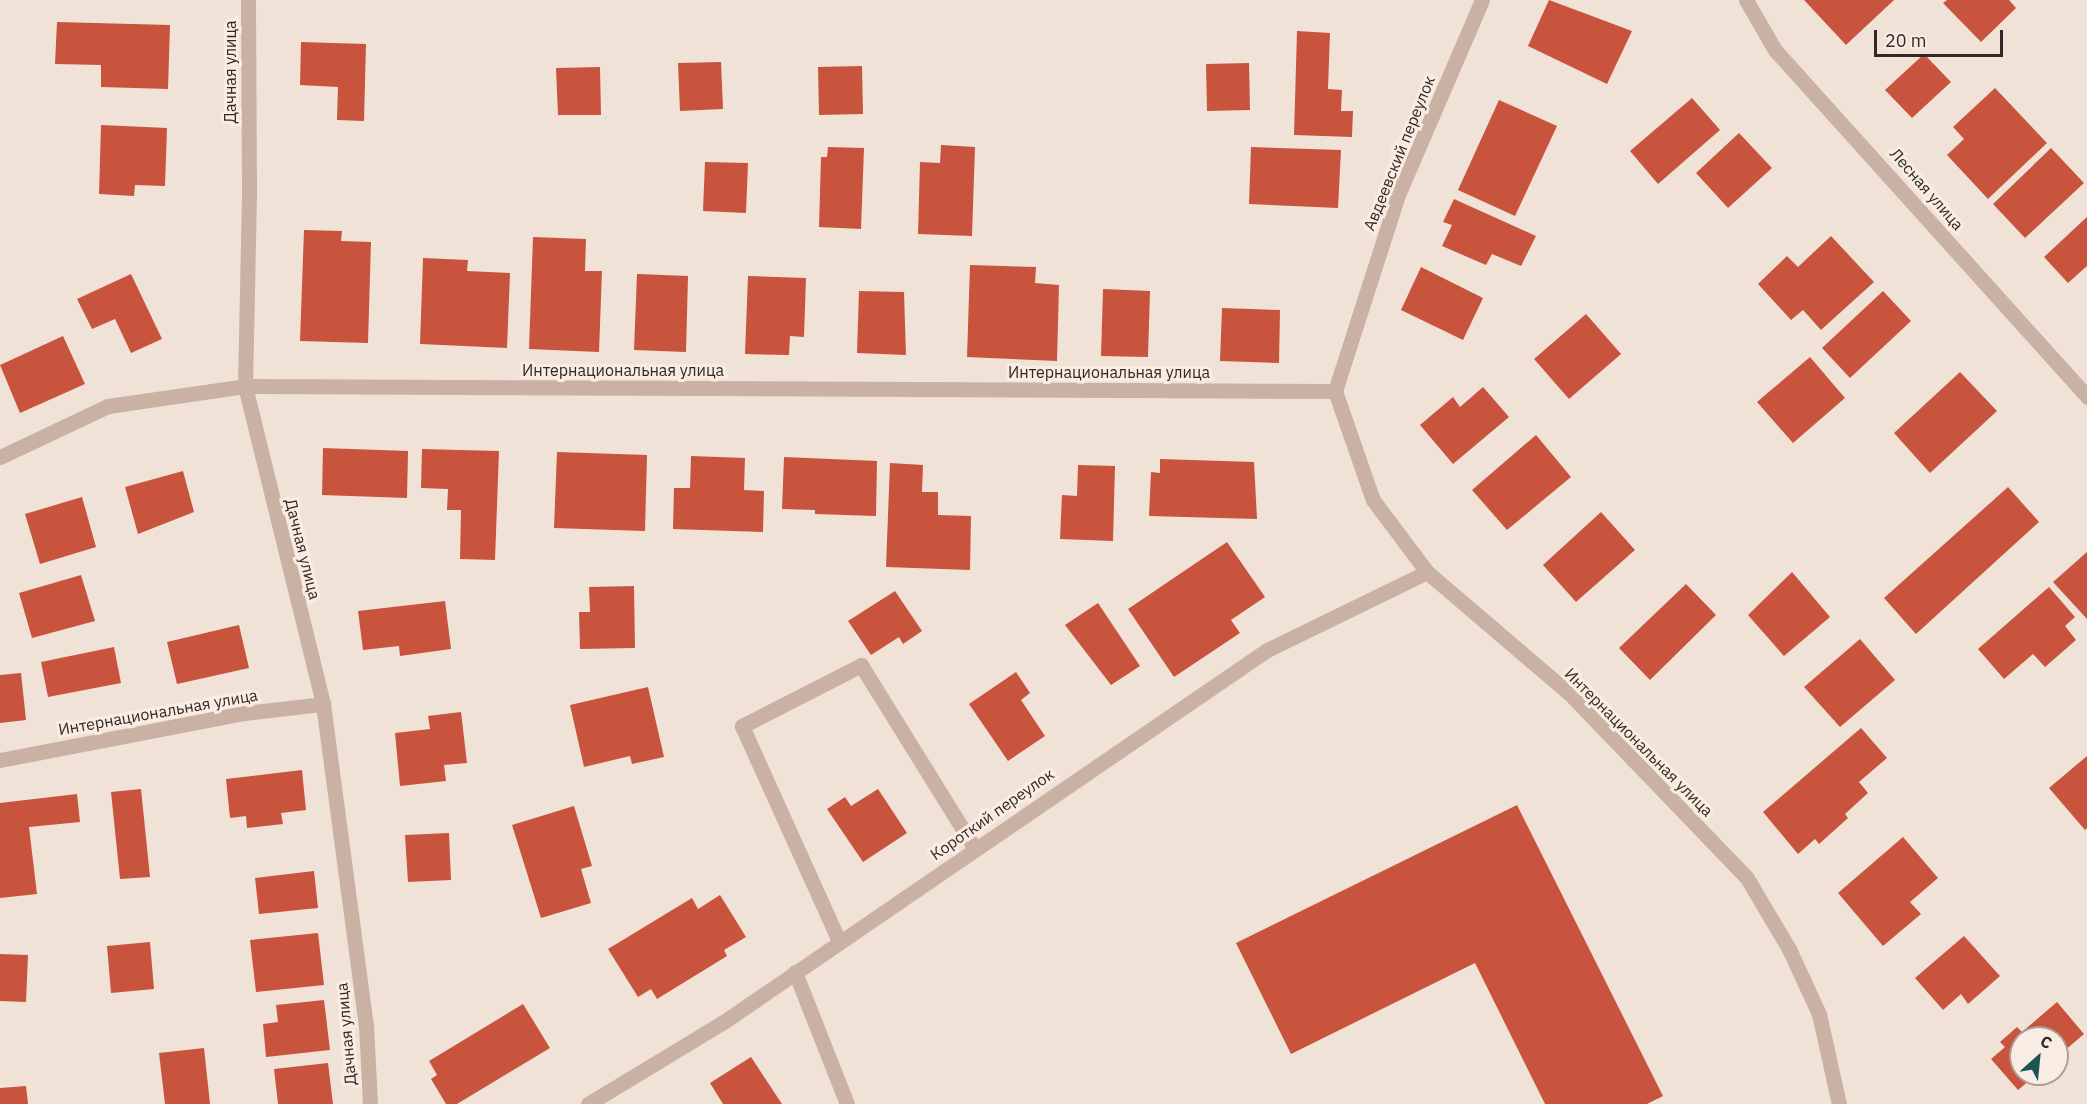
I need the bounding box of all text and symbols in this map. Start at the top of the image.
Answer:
scale bar [1877,18,2006,56]
street label: Дачная улица [220,20,240,124]
text: 20 m [1885,29,1927,52]
street label: Авдеевский переулок [1359,73,1439,233]
street label: Лесная улица [1886,144,1968,234]
street label: Интернациональная улица [522,360,724,380]
street label: Интернациональная улица [1008,362,1210,382]
street label: Дачная улица [281,497,325,601]
street label: Интернациональная улица [1561,664,1717,820]
street label: Интернациональная улица [57,685,259,739]
street label: Короткий переулок [926,764,1058,864]
street label: Дачная улица [332,982,360,1086]
north arrow [2009,1026,2069,1086]
text: С [2037,1030,2055,1053]

